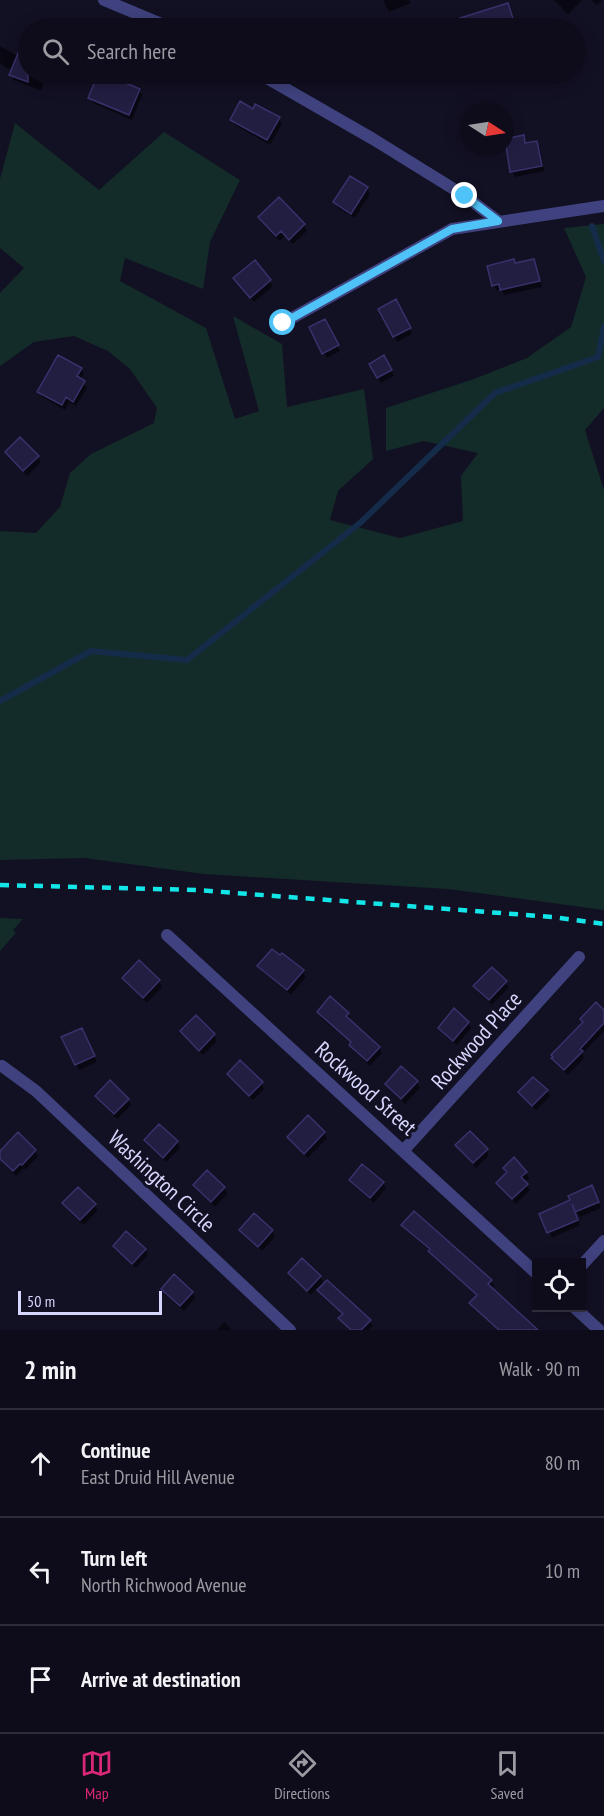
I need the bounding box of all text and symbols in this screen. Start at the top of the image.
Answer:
search box [18,18,586,84]
icon: search [39,35,72,68]
text: Search here [87,37,176,65]
north arrow [460,102,514,156]
route end [451,182,477,208]
route start [269,309,295,335]
street label: Rockwood Place [425,985,527,1095]
street label: Rockwood Street [309,1035,423,1141]
street label: Washington Circle [103,1124,221,1238]
map controls [532,1258,586,1312]
button: locate [532,1258,586,1312]
scale bar [18,1288,162,1316]
text: 50 m [27,1291,55,1311]
text: 2 min [24,1353,77,1386]
text: Walk · 90 m [499,1356,580,1382]
text: Continue [81,1436,151,1464]
icon: ahead [24,1447,57,1480]
text: 80 m [545,1450,580,1476]
text: East Druid Hill Avenue [81,1464,235,1490]
text: Turn left [81,1544,147,1572]
icon: left [24,1555,57,1588]
text: 10 m [545,1558,580,1584]
text: North Richwood Avenue [81,1572,247,1598]
icon: arrive [24,1663,57,1696]
text: Arrive at destination [81,1665,241,1693]
tab: Map [80,1747,113,1803]
tab: Directions [274,1747,330,1803]
tab: Saved [491,1747,524,1803]

